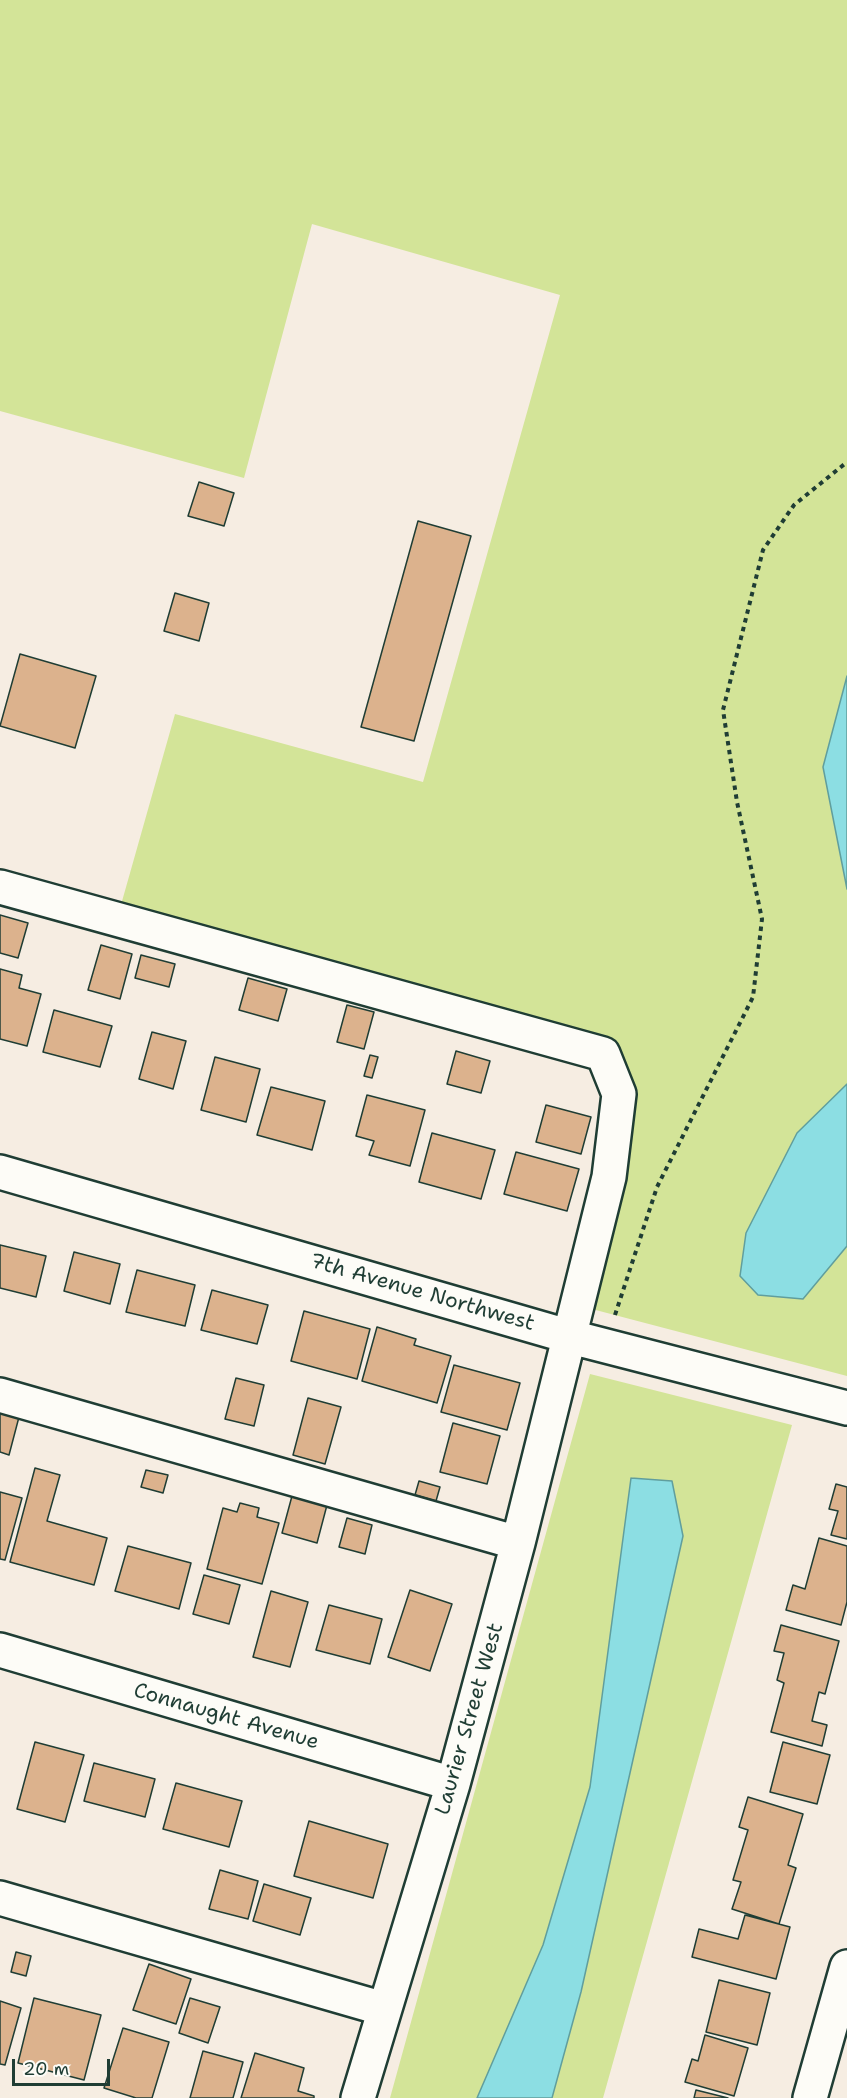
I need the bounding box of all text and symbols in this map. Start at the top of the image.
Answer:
street label: 7th Avenue Northwest [307,1249,537,1337]
street label: Laurier Street West [431,1620,509,1818]
street label: Connaught Avenue [130,1678,322,1756]
scale bar [15,2047,112,2085]
text: 20 m [23,2057,69,2081]

